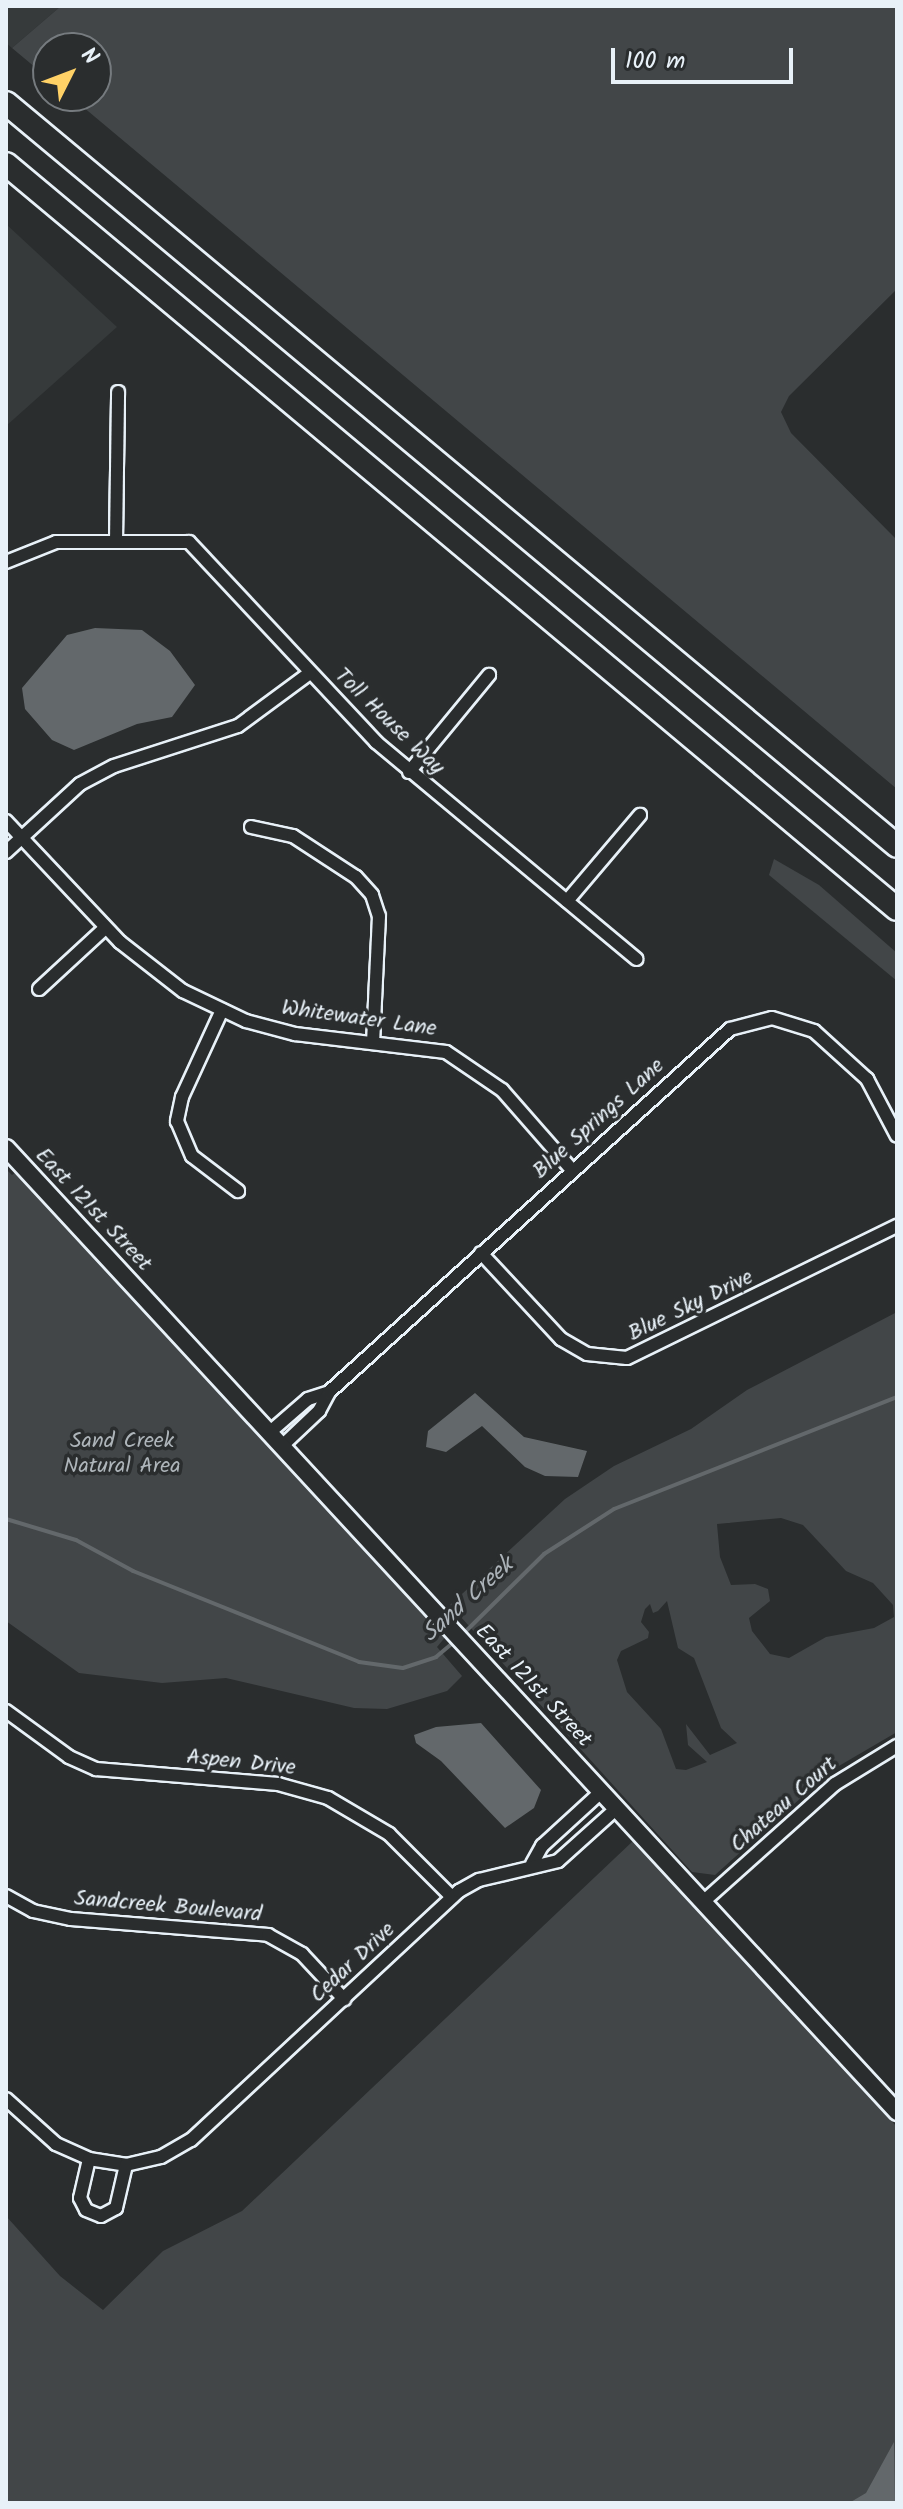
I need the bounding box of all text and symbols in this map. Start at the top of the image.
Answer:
north arrow [32,32,112,112]
scale bar [615,32,797,82]
text: N [71,40,106,74]
text: 100 m [625,42,685,81]
street label: Toll House Way [329,663,449,781]
street label: Whitewater Lane [280,995,438,1043]
street label: Blue Springs Lane [528,1053,670,1185]
street label: East 121st Street [29,1143,157,1277]
street label: Blue Sky Drive [624,1264,758,1348]
park label: Sand Creek Natural Area [64,1428,180,1480]
water label: Sand Creek [416,1551,520,1649]
street label: East 121st Street [469,1619,597,1753]
street label: Aspen Drive [185,1744,297,1782]
street label: Chateau Court [725,1751,843,1859]
street label: Sandcreek Boulevard [73,1886,263,1928]
street label: Cedar Drive [305,1917,401,2009]

